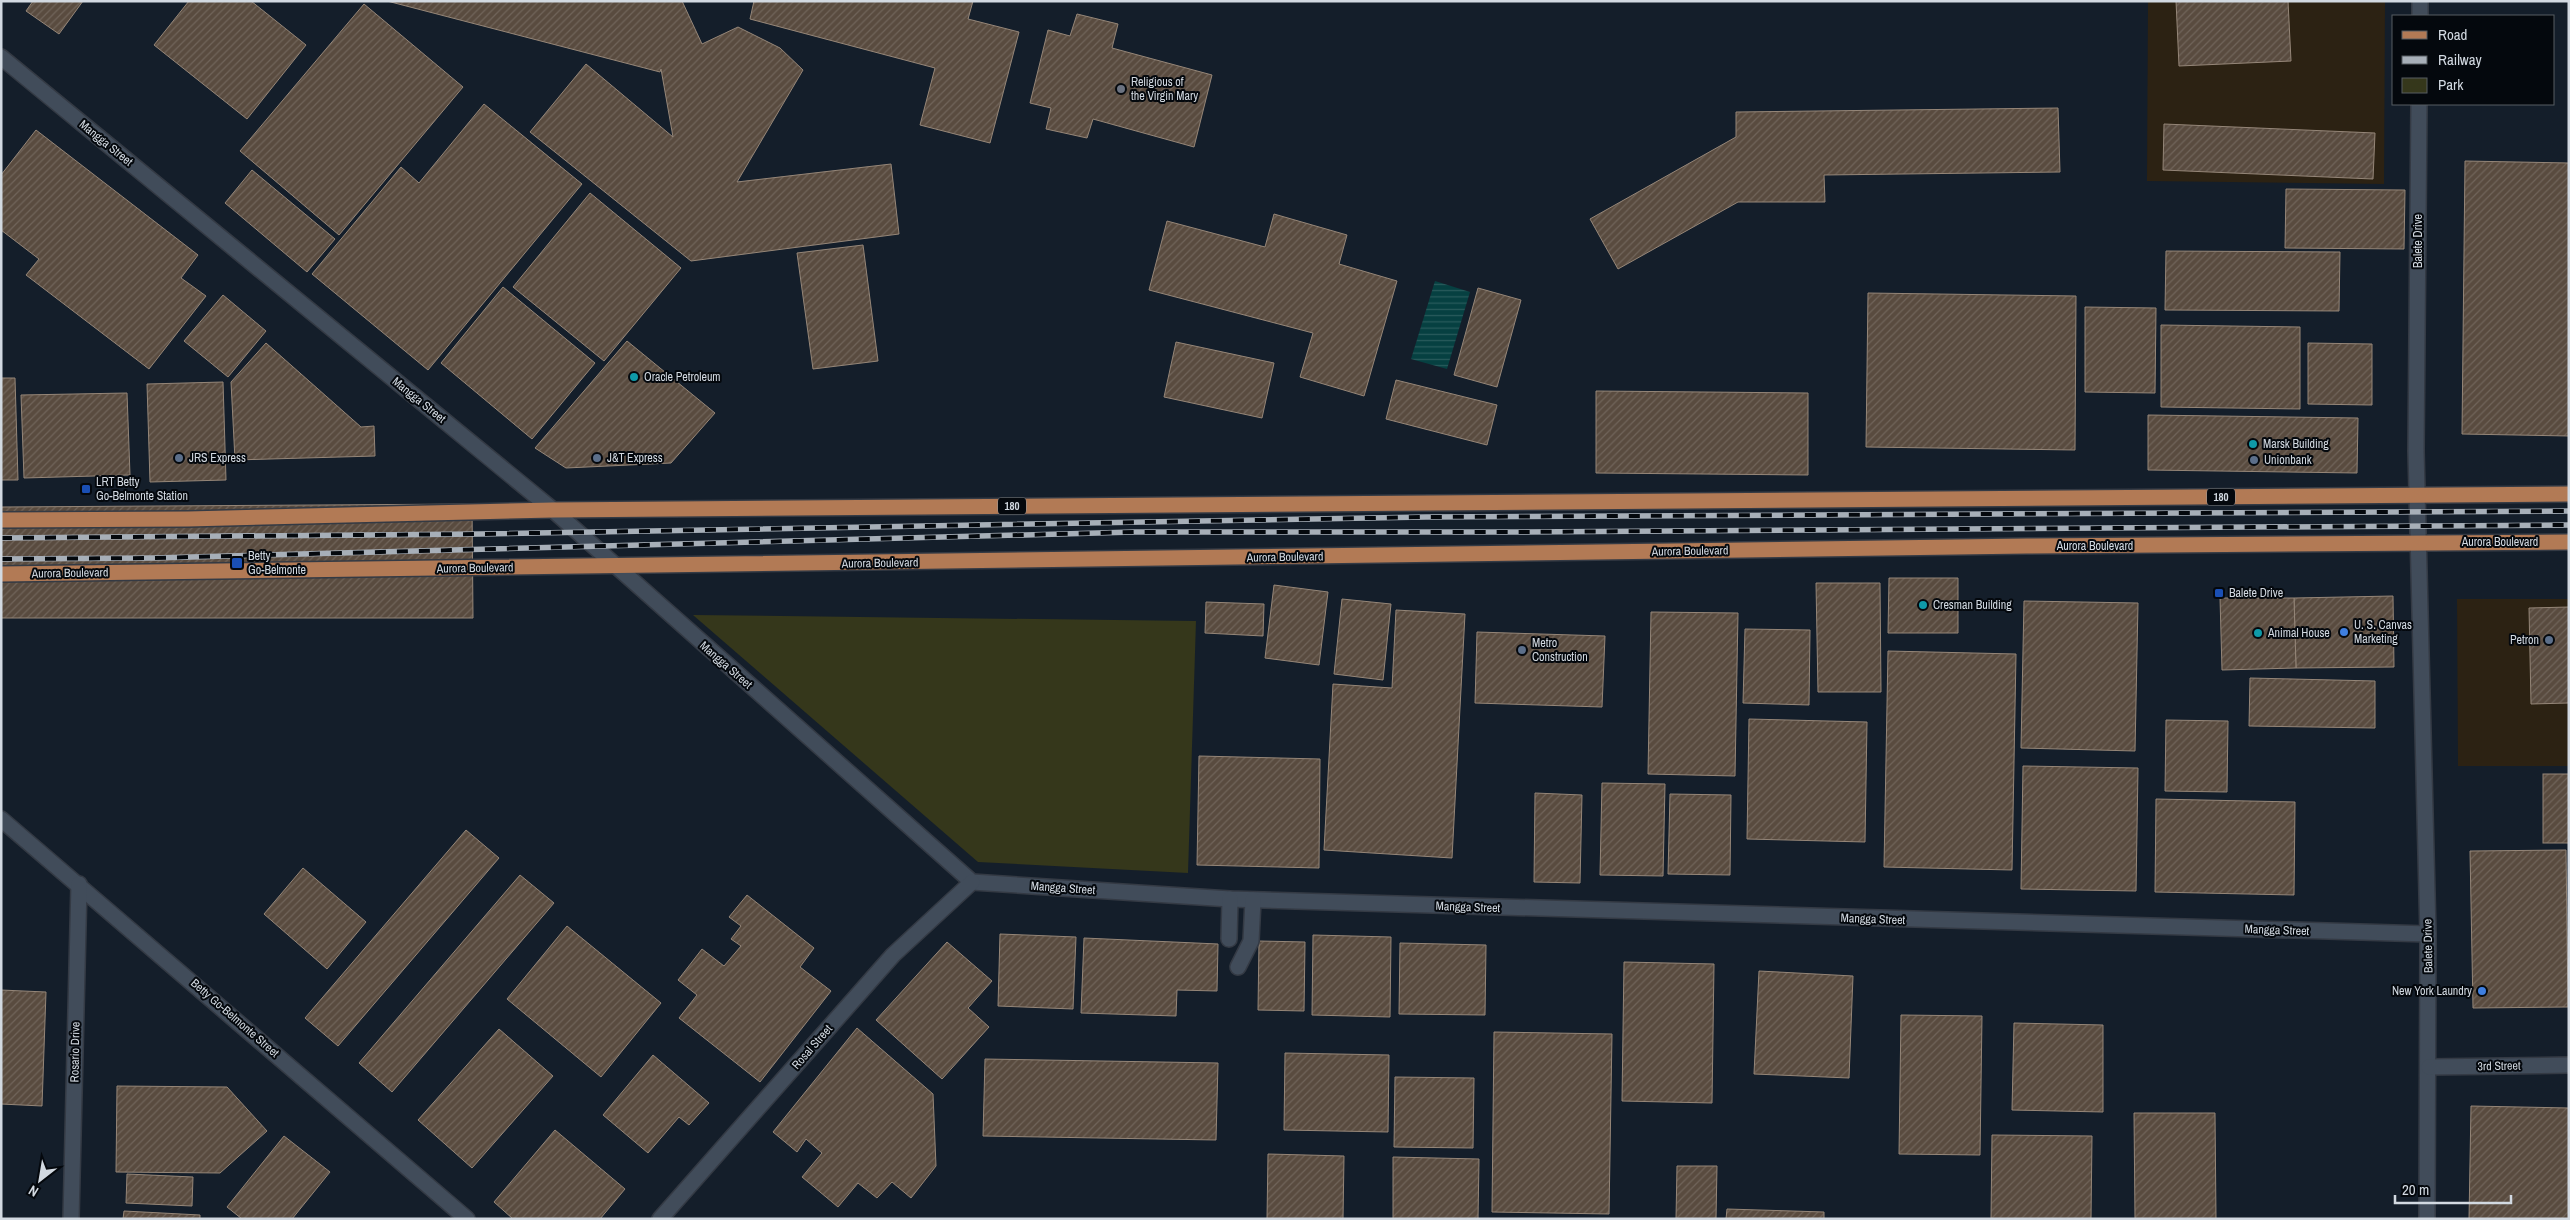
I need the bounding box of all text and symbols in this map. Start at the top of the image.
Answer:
legend [2392,15,2555,105]
text: Road [2438,24,2467,45]
text: Railway [2438,49,2483,70]
place label: Religious of the Virgin Mary [1131,74,1198,104]
text: Park [2438,74,2464,95]
marker: Religious of the Virgin Mary [1115,83,1127,95]
street label: Mangga Street [76,116,136,170]
street label: Balete Drive [2410,214,2426,268]
place label: Oracle Petroleum [644,369,721,385]
marker: Oracle Petroleum [628,371,640,383]
street label: Mangga Street [389,373,449,427]
place label: Marsk Building [2263,436,2329,452]
marker: Marsk Building [2247,438,2259,450]
place label: JRS Express [189,450,246,466]
place label: J&T Express [607,450,663,466]
marker: JRS Express [173,452,185,464]
marker: J&T Express [591,452,603,464]
place label: Unionbank [2264,452,2312,468]
marker: Unionbank [2248,454,2260,466]
place label: LRT Betty Go-Belmonte Station [96,474,188,504]
marker: LRT Betty Go-Belmonte Station [80,483,92,495]
road number: 180 [2207,488,2235,506]
road number: 180 [998,498,1026,514]
street label: Aurora Boulevard [2461,534,2538,550]
street label: Aurora Boulevard [2056,538,2133,554]
street label: Aurora Boulevard [1651,542,1728,560]
place label: Betty Go-Belmonte [248,548,306,578]
street label: Aurora Boulevard [1246,548,1323,566]
street label: Aurora Boulevard [841,554,918,572]
marker: Betty Go-Belmonte [230,556,244,570]
street label: Aurora Boulevard [436,559,513,577]
street label: Aurora Boulevard [31,564,108,582]
place label: Balete Drive [2229,585,2283,601]
marker: Balete Drive [2213,587,2225,599]
place label: Cresman Building [1933,597,2012,613]
marker: Cresman Building [1917,599,1929,611]
place label: U. S. Canvas Marketing [2354,617,2412,647]
place label: Animal House [2267,625,2330,641]
marker: U. S. Canvas Marketing [2338,626,2350,638]
marker: Animal House [2252,627,2264,639]
place label: Petron [2510,632,2539,648]
marker: Petron [2543,634,2555,646]
place label: Metro Construction [1532,635,1588,665]
street label: Mangga Street [696,638,756,692]
marker: Metro Construction [1516,644,1528,656]
street label: Mangga Street [1030,878,1096,898]
street label: Mangga Street [1435,898,1501,916]
street label: Mangga Street [1840,910,1906,928]
street label: Balete Drive [2420,919,2436,973]
street label: Mangga Street [2244,921,2310,939]
street label: Betty Go-Belmonte Street [187,975,283,1061]
place label: New York Laundry [2392,983,2472,999]
marker: New York Laundry [2476,985,2488,997]
street label: Rosal Street [788,1021,836,1073]
street label: Rosario Drive [66,1022,84,1082]
street label: 3rd Street [2477,1058,2521,1074]
north arrow [15,1155,65,1205]
scale bar [2395,1172,2511,1204]
text: 20 m [2402,1179,2429,1200]
text: N [25,1181,41,1201]

